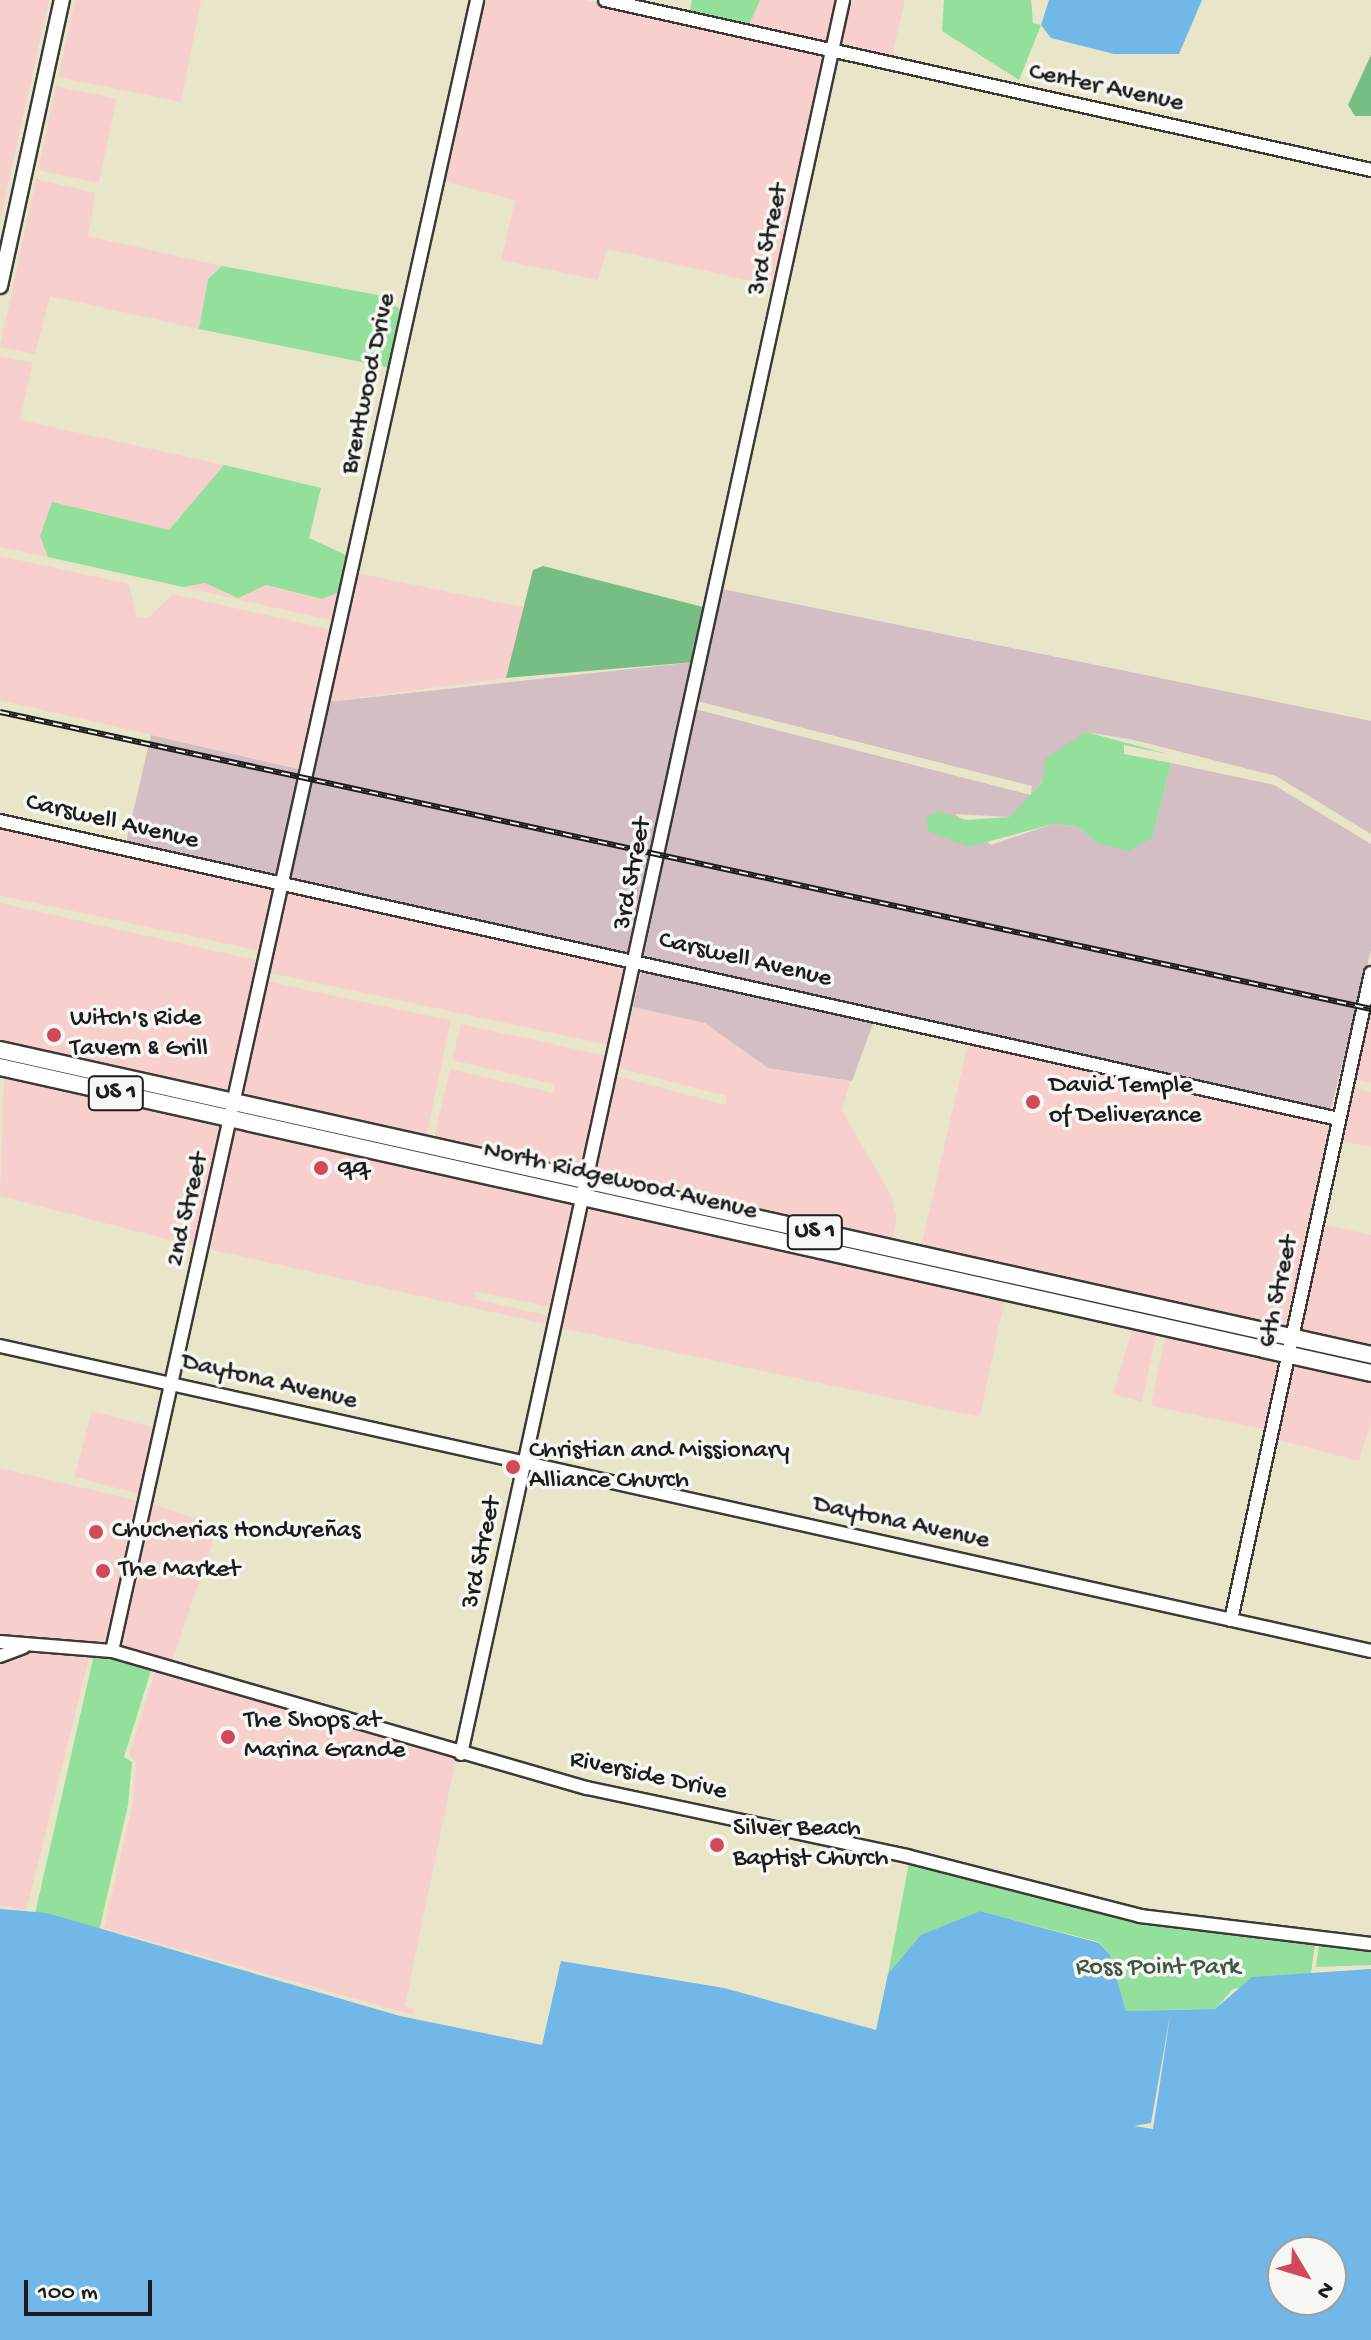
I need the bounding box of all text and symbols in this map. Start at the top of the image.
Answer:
street label: Center Avenue [1026,57,1186,121]
street label: 3rd Street [743,181,797,299]
street label: Brentwood Drive [336,291,404,477]
street label: Carswell Avenue [22,788,202,858]
street label: 3rd Street [608,815,660,933]
street label: Carswell Avenue [655,926,835,996]
place label: Witch's Ride Tavern & Grill [70,1004,208,1066]
marker: Witch's Ride Tavern & Grill [45,1026,63,1044]
place label: David Temple of Deliverance [1049,1071,1201,1132]
road number: US 1 [86,1073,146,1113]
marker: David Temple of Deliverance [1024,1093,1042,1111]
street label: North Ridgewood Avenue [480,1135,760,1229]
street label: 2nd Street [161,1150,217,1270]
place label: qq [337,1152,368,1184]
marker: qq [312,1159,330,1177]
road number: US 1 [785,1212,845,1252]
street label: 6th Street [1253,1233,1307,1351]
street label: Daytona Avenue [178,1348,360,1418]
place label: Christian and Missionary Alliance Church [529,1436,790,1498]
marker: Christian and Missionary Alliance Church [504,1458,522,1476]
street label: Daytona Avenue [810,1490,992,1558]
street label: 3rd Street [456,1494,510,1612]
place label: Chucherias Hondureñas [112,1516,361,1548]
marker: Chucherias Hondureñas [87,1523,105,1541]
place label: The Market [119,1555,240,1587]
marker: The Market [94,1562,112,1580]
place label: The Shops at Marina Grande [244,1706,405,1768]
marker: The Shops at Marina Grande [219,1728,237,1746]
street label: Riverside Drive [566,1745,730,1809]
place label: Silver Beach Baptist Church [733,1814,888,1876]
marker: Silver Beach Baptist Church [708,1836,726,1854]
park label: Ross Point Park [1076,1953,1240,1985]
north arrow [1267,2236,1347,2316]
scale bar [28,2264,156,2314]
text: N [1310,2276,1339,2303]
text: 100 m [38,2279,98,2308]

